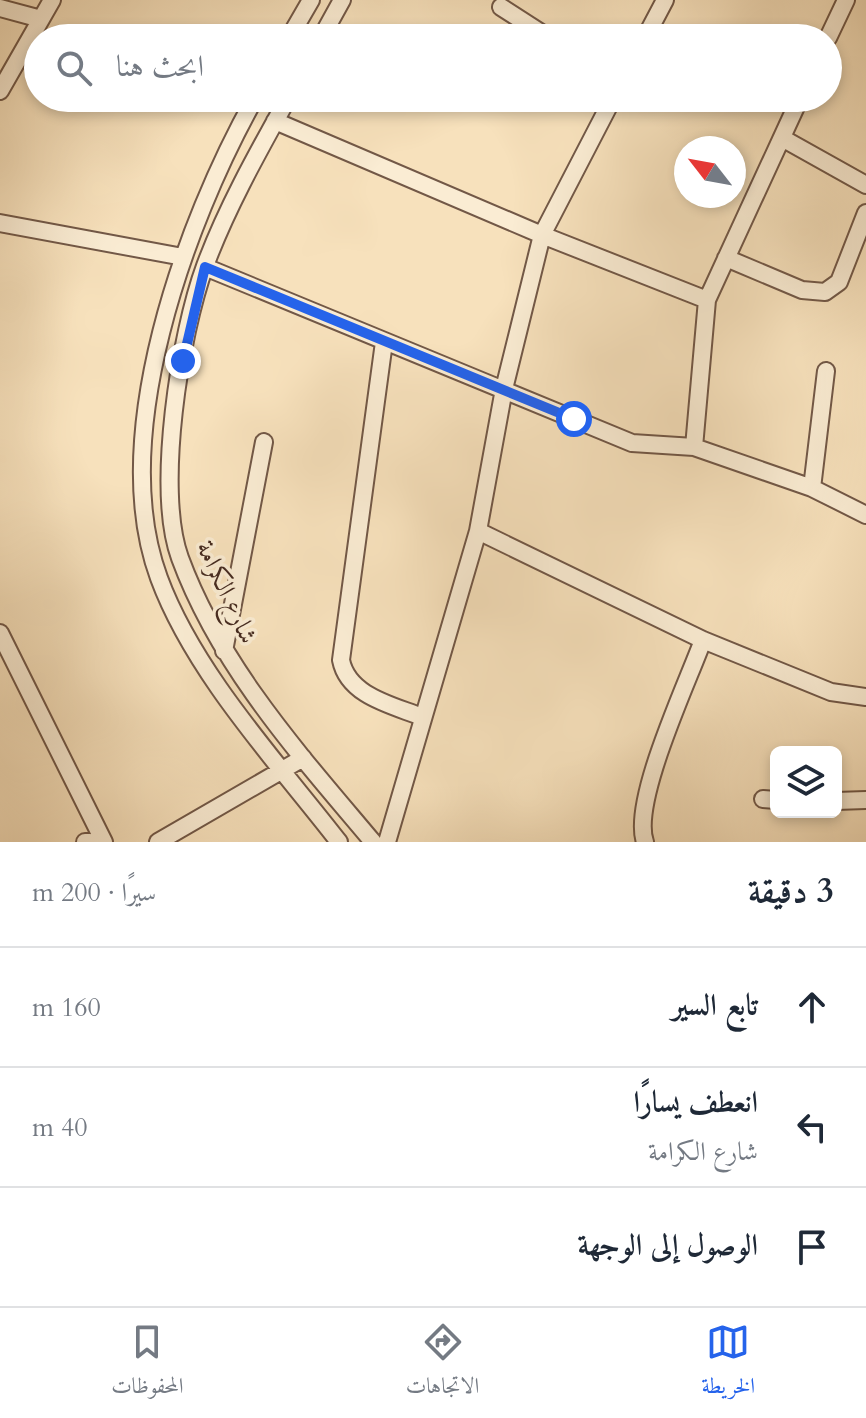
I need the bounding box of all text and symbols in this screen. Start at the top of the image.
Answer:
search box [24,24,842,112]
icon: search [52,46,96,90]
text: ابحث هنا [116,46,204,87]
north arrow [674,136,746,208]
route end [165,343,201,379]
route start [556,401,592,437]
street label: شارع الكرامة [184,535,266,651]
map controls [770,746,842,818]
button: layers [770,746,842,818]
text: 3 دقيقة [748,868,834,914]
text: سيرًا · 200 m [32,875,156,910]
text: تابع السير [672,985,758,1026]
icon: ahead [790,985,834,1029]
text: 160 m [32,990,101,1025]
text: انعطف يسارًا [633,1082,758,1123]
icon: left [790,1105,834,1149]
text: 40 m [32,1110,88,1145]
text: شارع الكرامة [648,1134,758,1169]
text: الوصول إلى الوجهة [578,1225,758,1266]
icon: arrive [790,1225,834,1269]
tab: المحفوظات [111,1320,184,1407]
tab: الاتجاهات [406,1320,479,1407]
tab: الخريطة [701,1320,755,1407]

